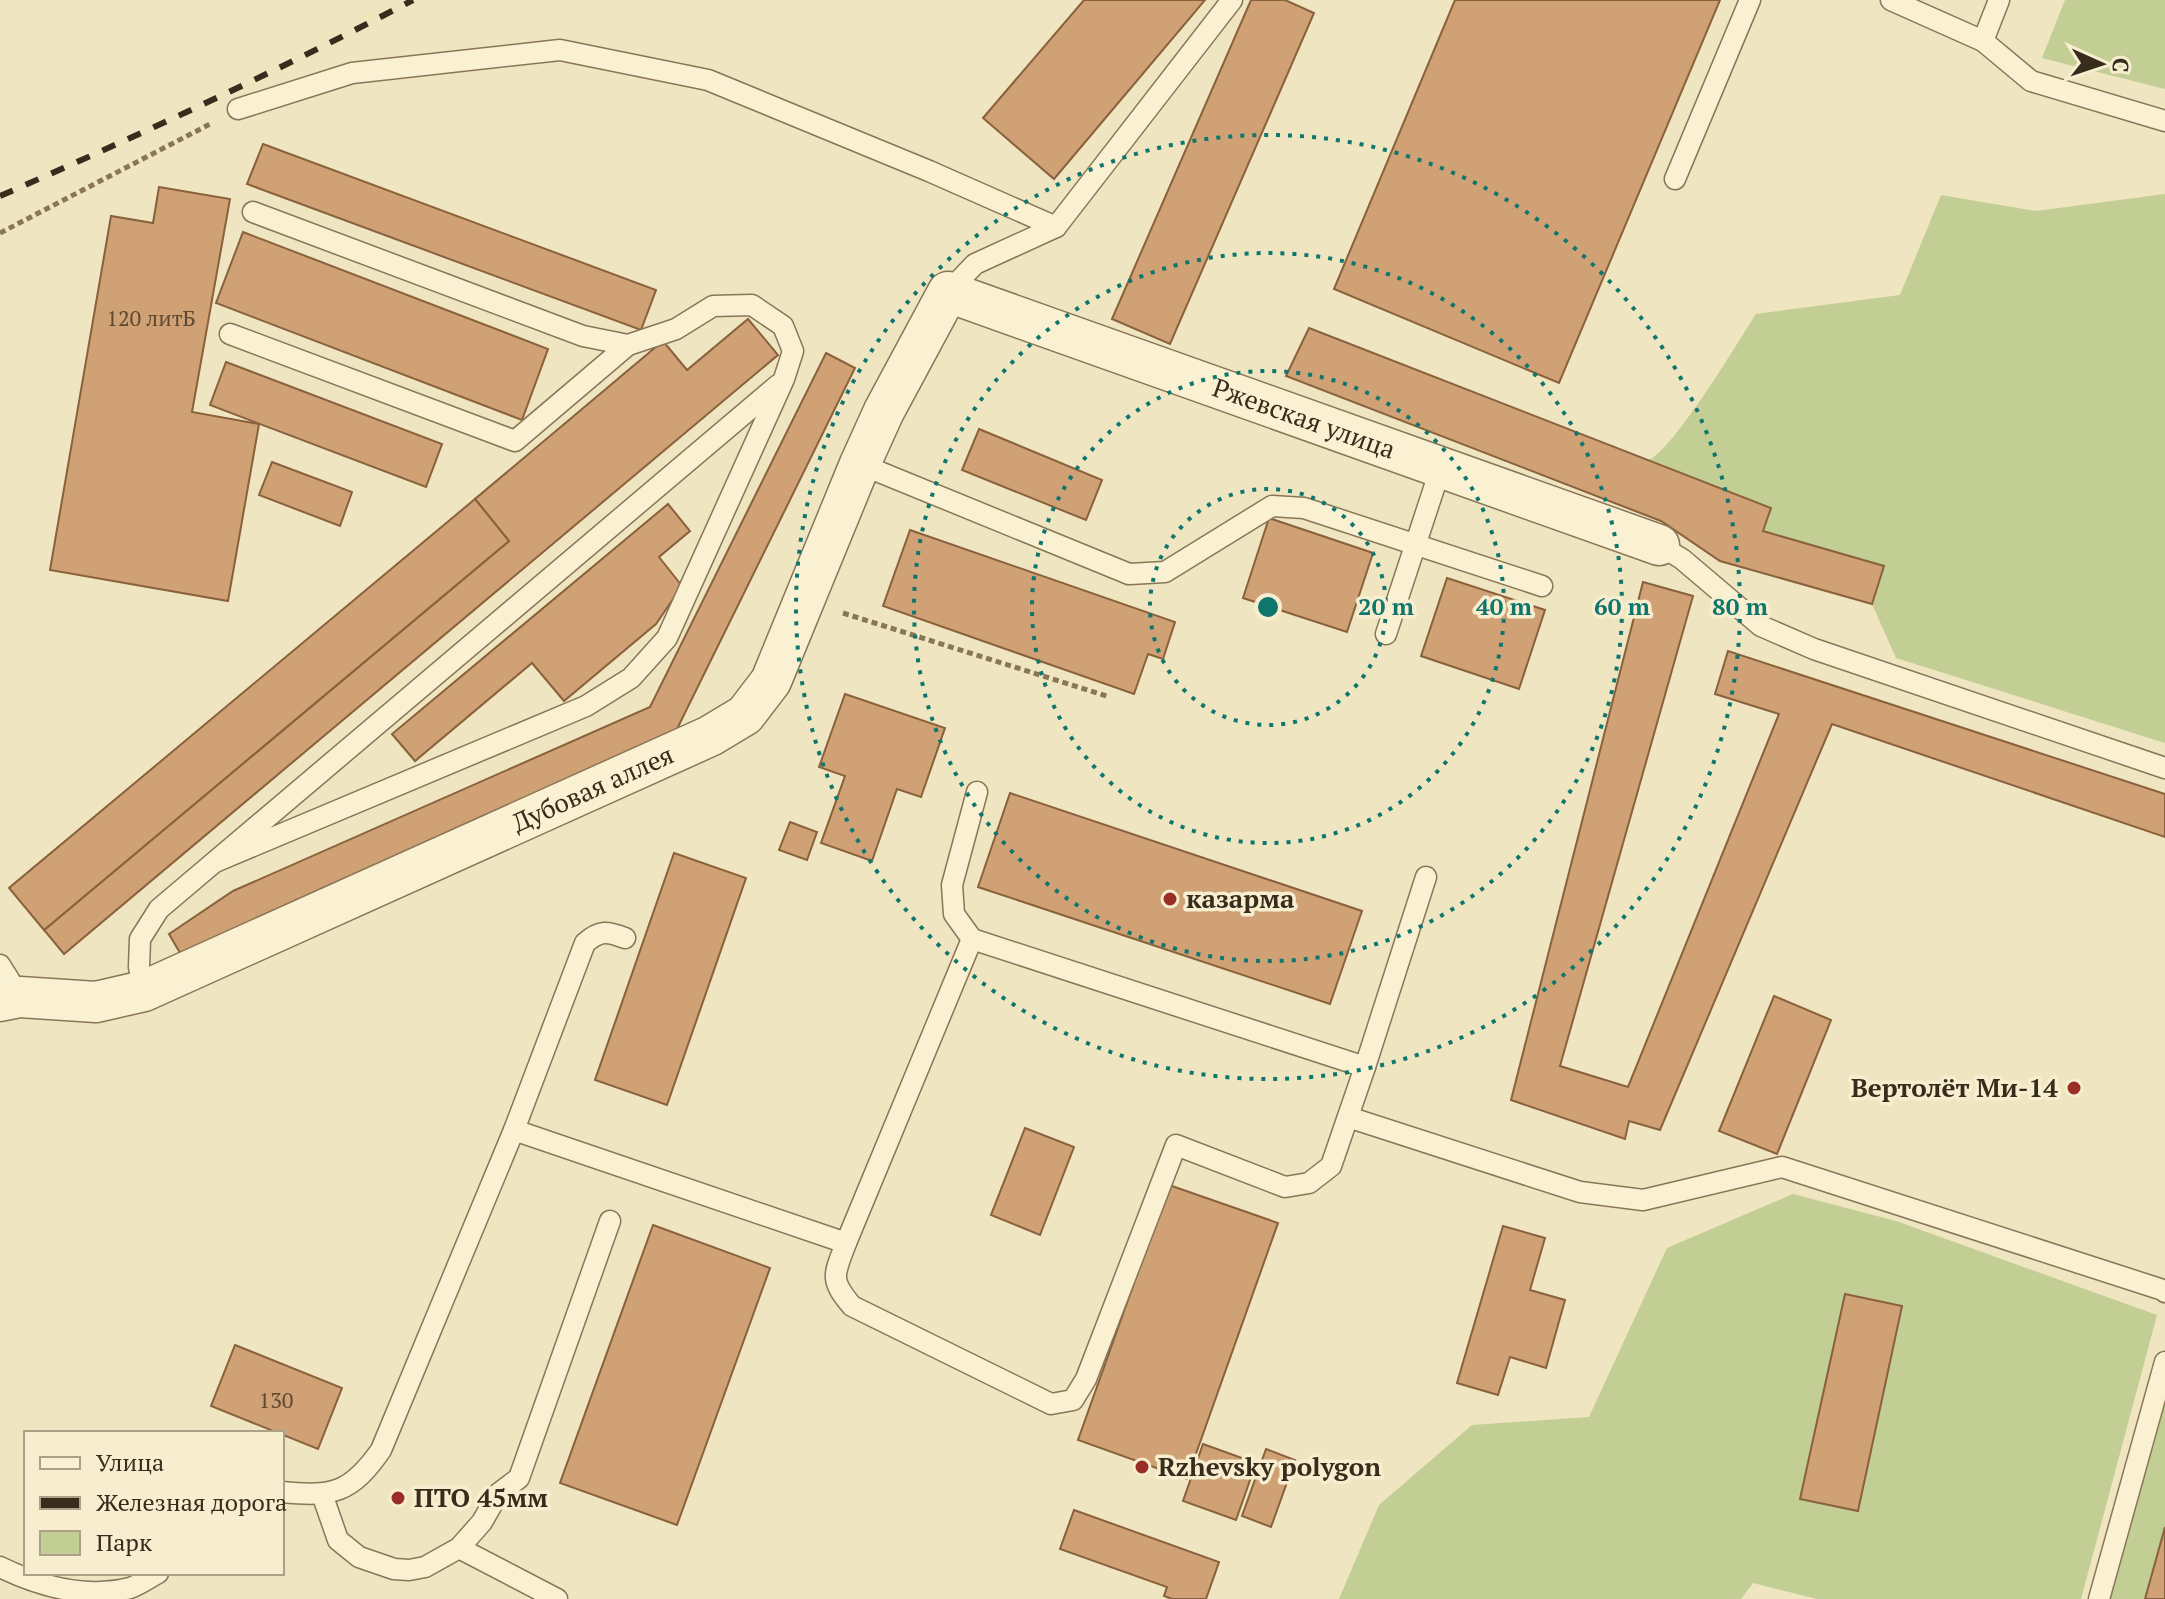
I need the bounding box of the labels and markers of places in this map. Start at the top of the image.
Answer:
centre of rings [1254,593,1282,621]
place label: казарма [1186,881,1295,915]
marker: казарма [1161,890,1179,908]
place label: Вертолёт Ми-14 [1851,1070,2058,1104]
marker: Вертолёт Ми-14 [2065,1079,2083,1097]
place label: Rzhevsky polygon [1158,1449,1381,1483]
marker: Rzhevsky polygon [1133,1458,1151,1476]
place label: ПТО 45мм [414,1480,548,1514]
marker: ПТО 45мм [389,1489,407,1507]

